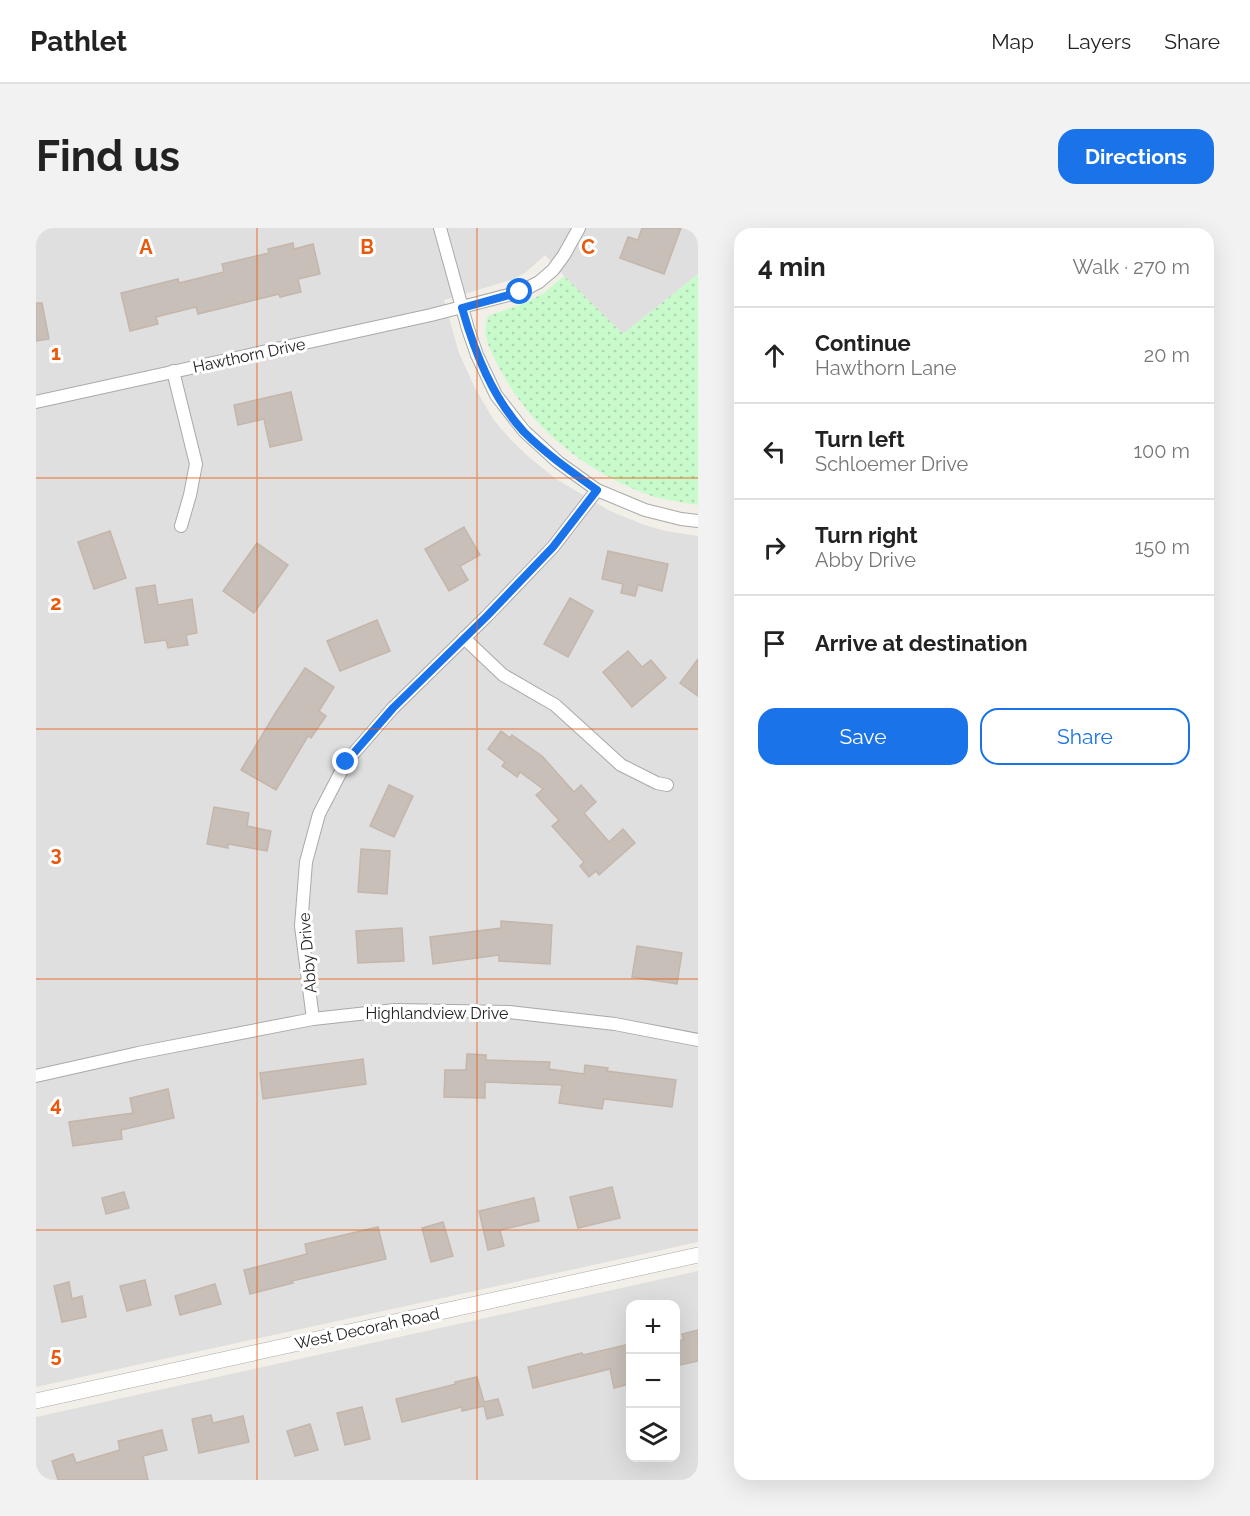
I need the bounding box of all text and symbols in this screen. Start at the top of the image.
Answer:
text: Pathlet [30,25,127,58]
text: Map [991,29,1034,54]
text: Layers [1067,29,1131,54]
text: Share [1164,29,1220,54]
button: Directions [1058,129,1214,184]
text: Find us [36,132,180,181]
text: A [139,235,153,259]
text: B [360,235,374,259]
text: C [581,235,595,259]
text: 4 min [758,252,826,282]
text: Walk · 270 m [1072,255,1190,279]
route start [506,278,532,304]
text: Continue [815,330,911,356]
street label: Hawthorn Drive [191,334,307,377]
icon: ahead [758,339,791,372]
text: 1 [51,341,61,365]
text: 20 m [1144,343,1190,367]
text: Hawthorn Lane [815,356,957,380]
text: Turn left [815,426,905,452]
icon: left [758,435,791,468]
text: 100 m [1133,439,1190,463]
text: Schloemer Drive [815,452,968,476]
text: Turn right [815,522,918,548]
icon: right [758,531,791,564]
text: 150 m [1135,535,1190,559]
text: Abby Drive [815,548,916,572]
text: 2 [50,591,62,615]
icon: arrive [758,627,791,660]
text: Arrive at destination [815,630,1028,656]
button: Save [758,708,968,765]
button: Share [980,708,1190,765]
route end [332,748,358,774]
text: 3 [50,842,62,866]
street label: Abby Drive [295,912,320,994]
street label: Highlandview Drive [366,1004,508,1023]
text: 4 [50,1092,62,1116]
map controls [626,1300,680,1462]
button: + [626,1300,680,1354]
street label: West Decorah Road [293,1304,441,1353]
text: 5 [50,1343,62,1367]
button: − [626,1354,680,1408]
button: layers [626,1408,680,1462]

